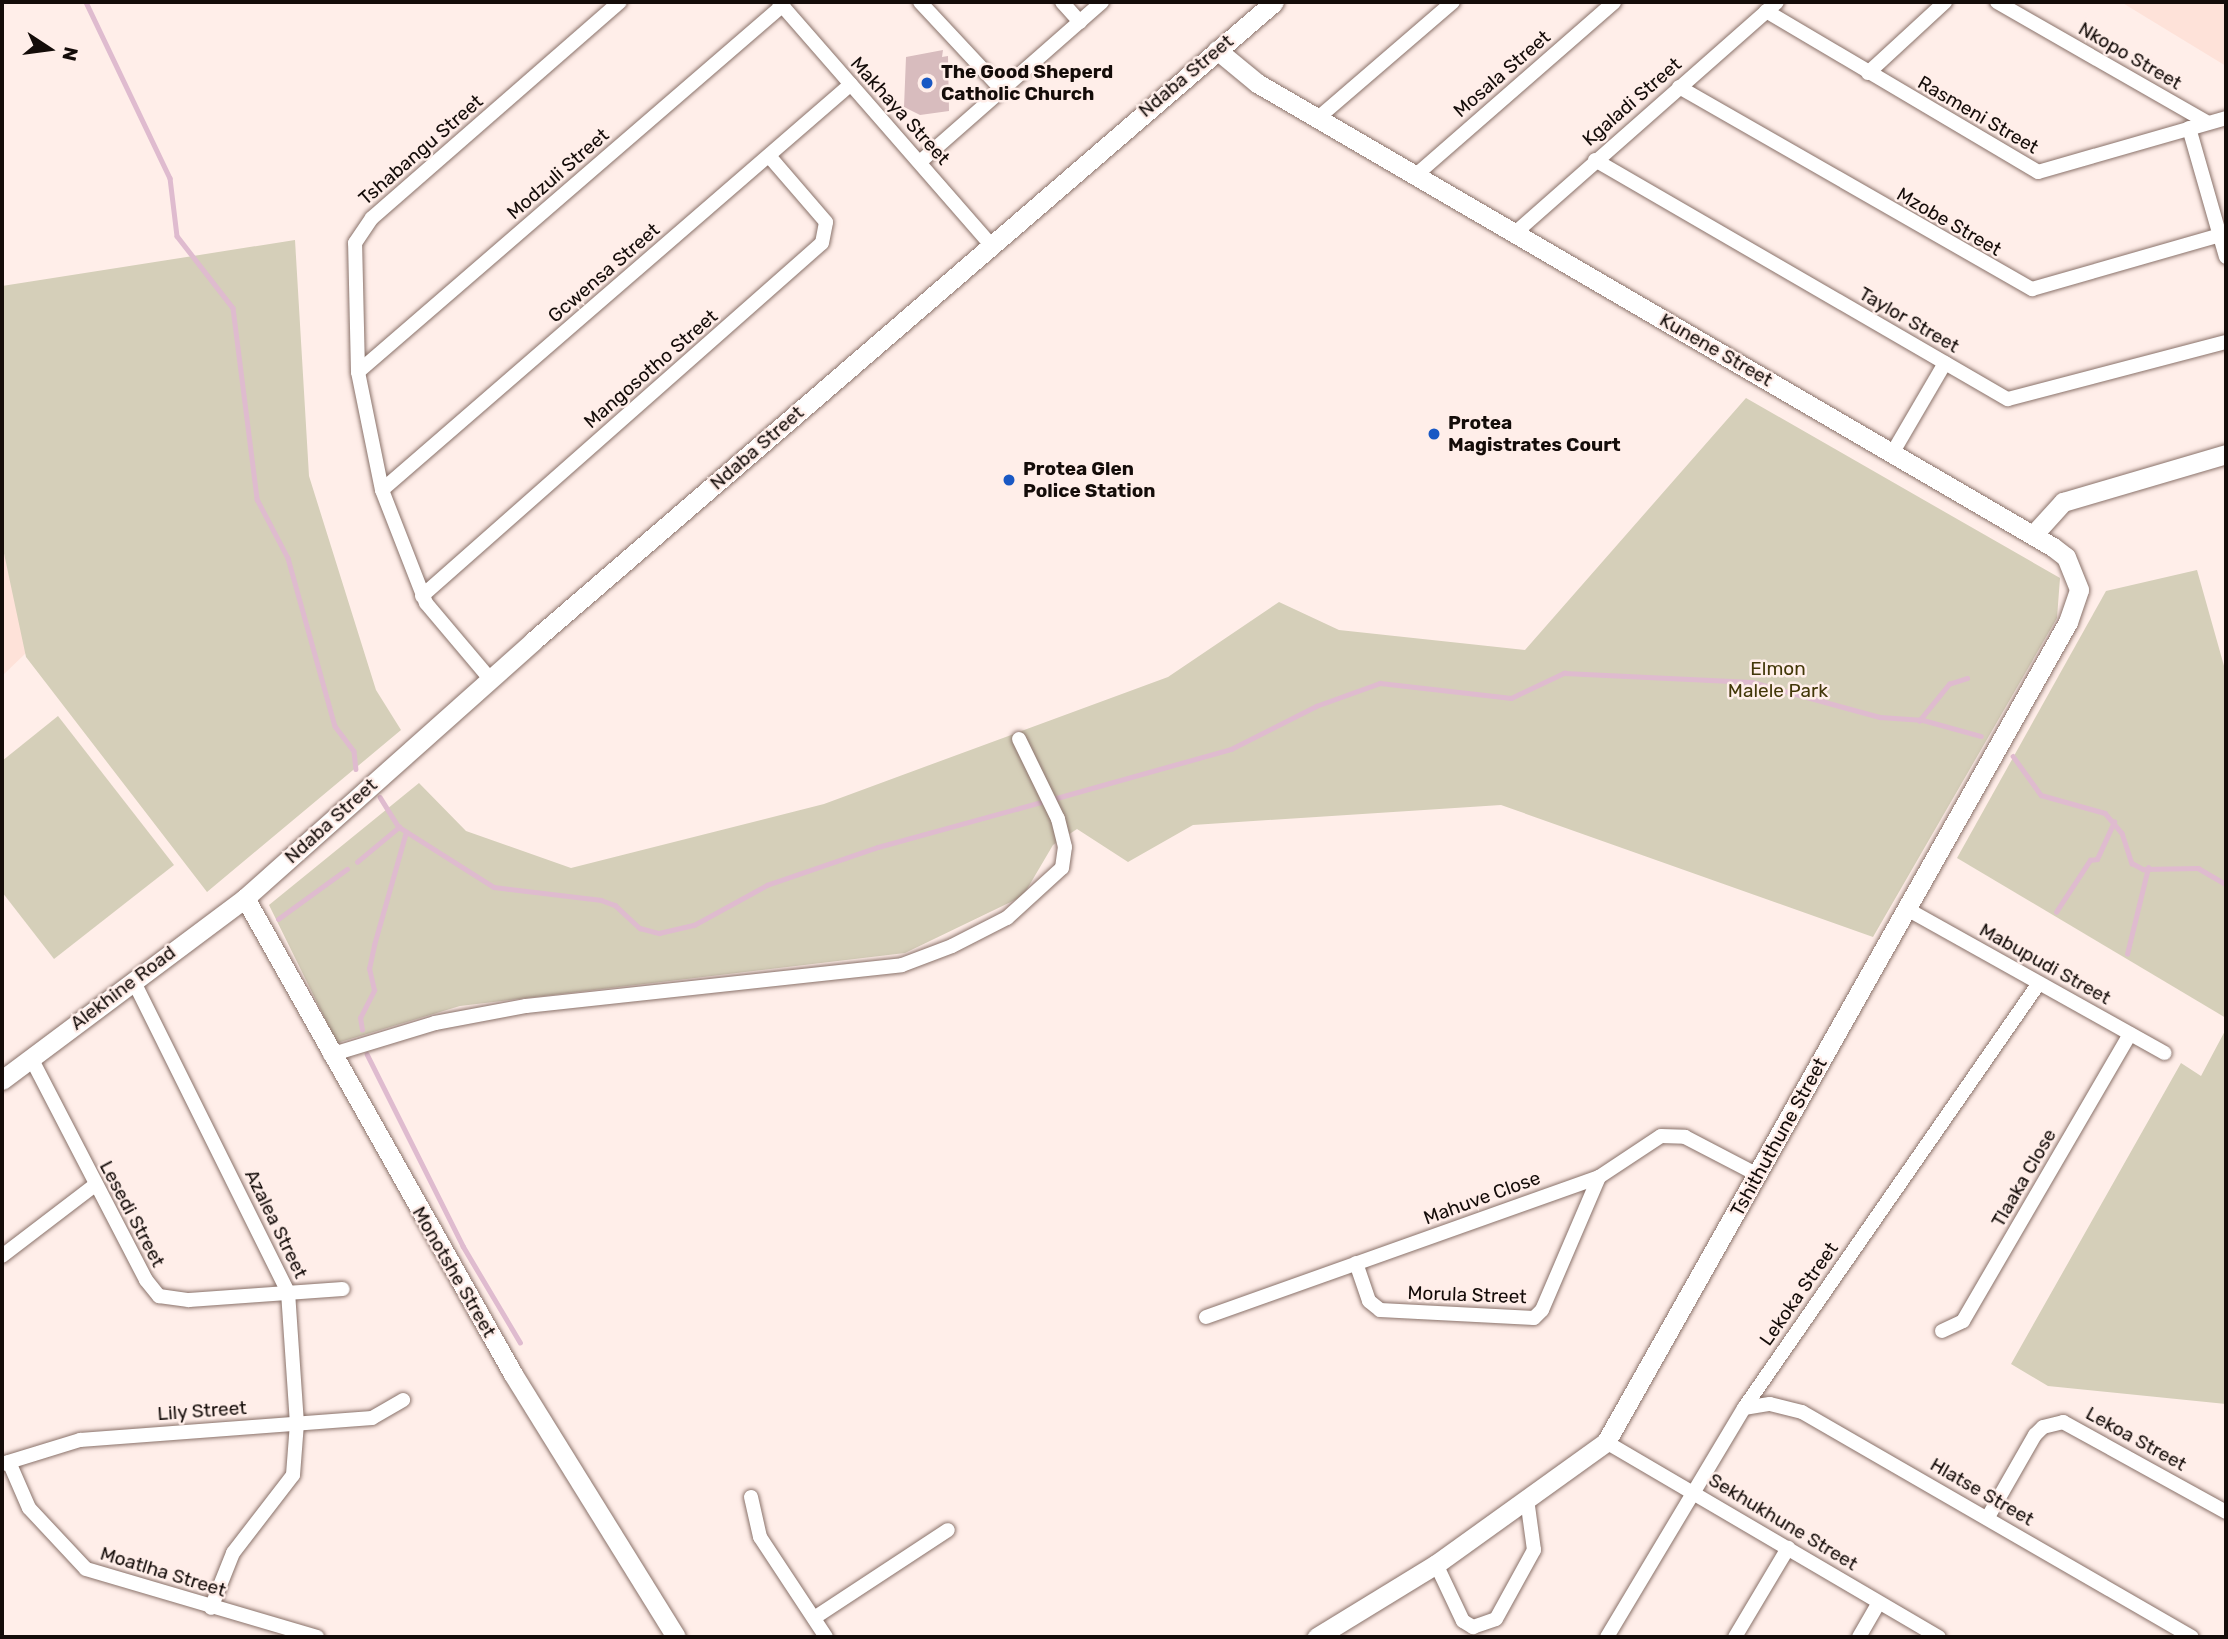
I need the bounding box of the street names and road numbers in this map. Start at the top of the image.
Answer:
street label: Nkopo Street [2074,17,2186,95]
street label: Mosala Street [1449,26,1555,122]
street label: Ndaba Street [1134,30,1238,122]
street label: Makhaya Street [846,52,954,170]
street label: Kgaladi Street [1578,53,1686,151]
street label: Rasmeni Street [1913,71,2043,159]
street label: Tshabangu Street [354,90,488,210]
street label: Modzuli Street [503,124,613,224]
street label: Mzobe Street [1893,183,2005,261]
street label: Gcwensa Street [544,218,664,328]
street label: Taylor Street [1855,282,1963,358]
street label: Mangosotho Street [580,305,722,433]
street label: Kunene Street [1656,309,1776,391]
street label: Ndaba Street [706,401,808,495]
street label: Ndaba Street [280,774,382,868]
street label: Mabupudi Street [1975,919,2115,1009]
street label: Alekhine Road [66,941,180,1035]
street label: Tshithuthune Street [1726,1054,1832,1220]
street label: Tlaaka Close [1987,1125,2061,1231]
street label: Lesedi Street [94,1157,170,1271]
street label: Azalea Street [240,1166,312,1282]
street label: Mahuve Close [1421,1166,1543,1230]
street label: Monotshe Street [407,1203,501,1341]
street label: Lekoka Street [1755,1238,1843,1350]
street label: Morula Street [1407,1282,1527,1308]
street label: Lily Street [156,1396,248,1426]
street label: Lekoa Street [2082,1402,2190,1476]
street label: Hlatse Street [1926,1453,2038,1531]
street label: Sekhukhune Street [1704,1468,1862,1576]
street label: Moatlha Street [97,1542,229,1602]

